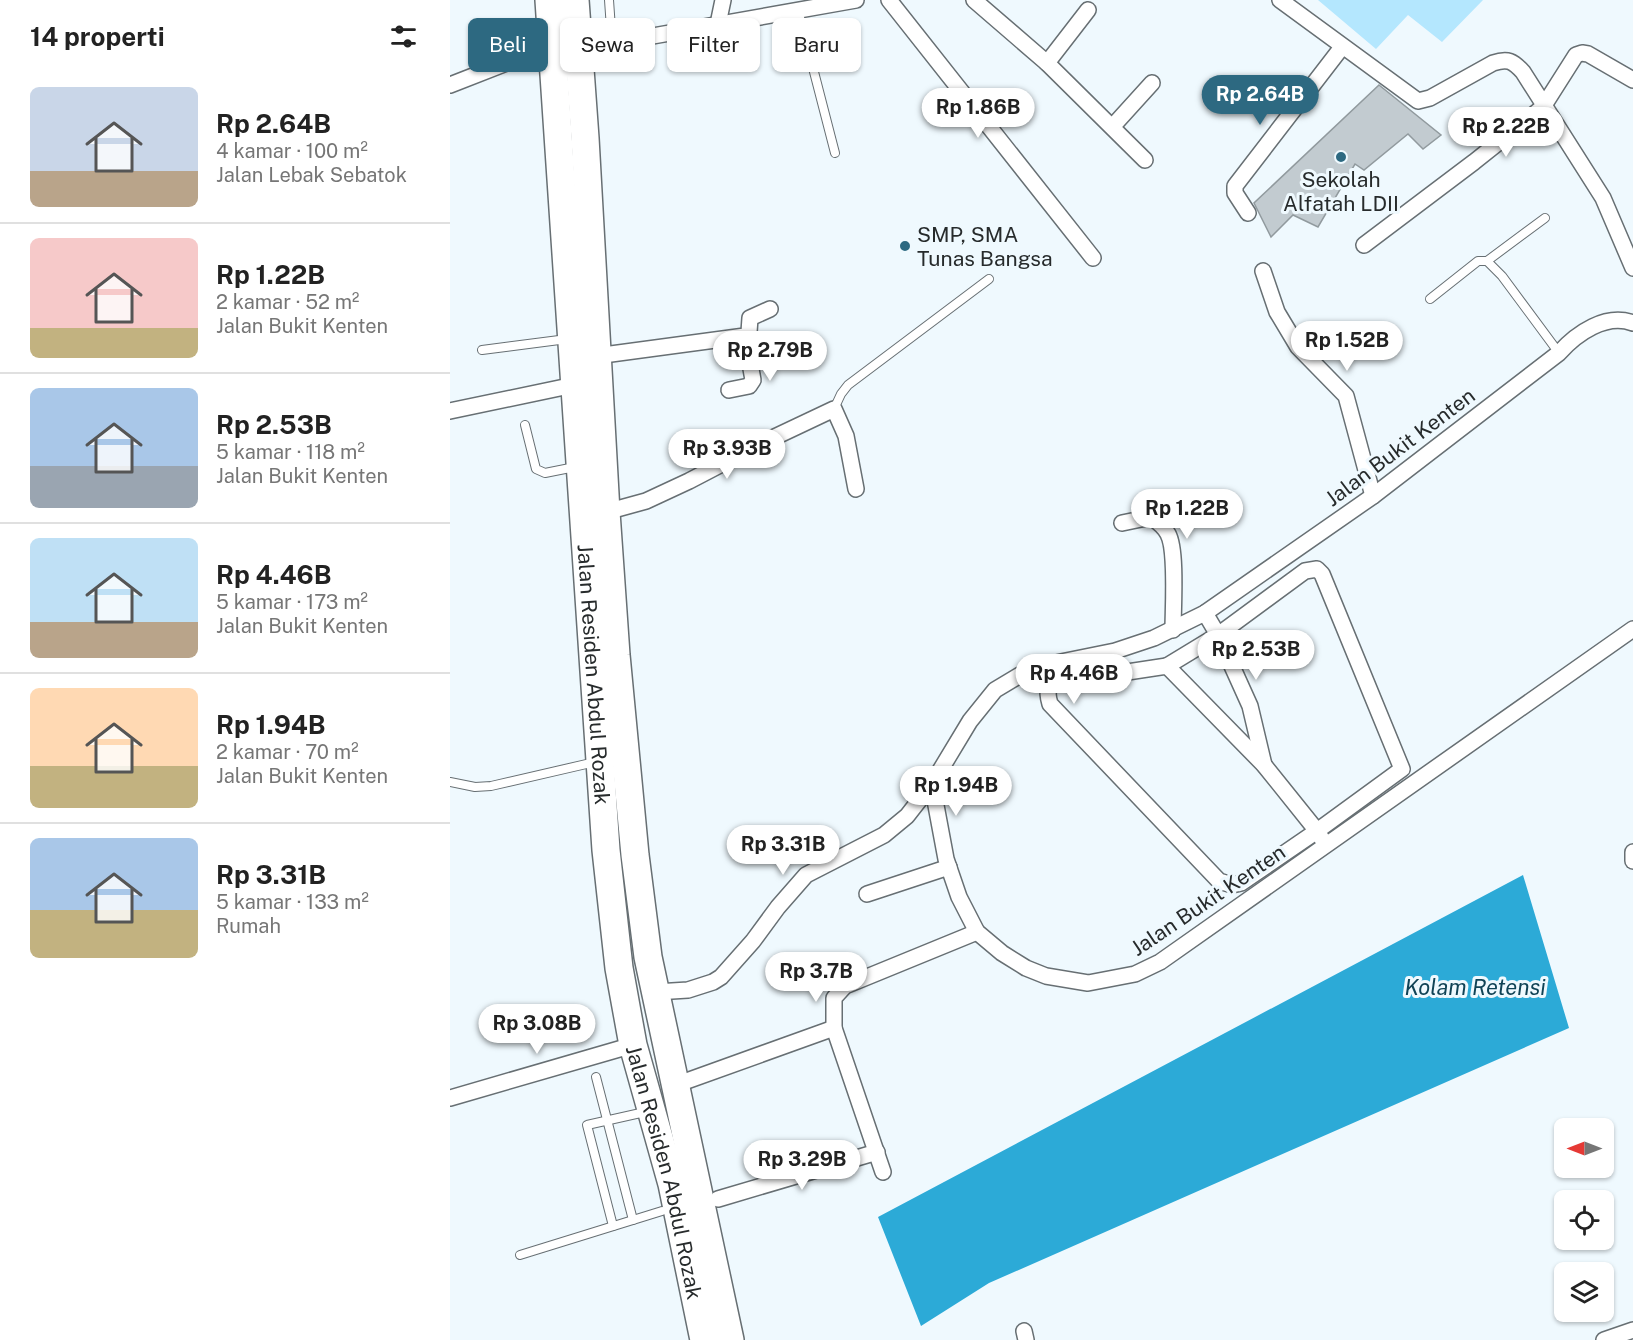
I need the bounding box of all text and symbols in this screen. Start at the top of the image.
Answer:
chip: Beli [468,18,548,72]
chip: Sewa [560,18,655,72]
chip: Filter [667,18,760,72]
chip: Baru [772,18,861,72]
icon: filters [387,20,420,53]
text: 14 properti [30,21,165,52]
pin: Rp 2.64B [1198,75,1322,126]
text: Rp 2.64B [1216,82,1304,106]
pin: Rp 1.86B [916,88,1040,139]
text: Rp 1.86B [936,95,1020,119]
pin: Rp 2.22B [1444,107,1568,158]
text: Rp 2.64B [216,108,331,139]
icon: home [78,111,150,183]
text: Rp 2.22B [1462,114,1550,138]
text: 4 kamar · 100 m² [216,139,368,163]
marker: Sekolah Alfatah LDII [1334,150,1348,164]
text: Jalan Lebak Sebatok [216,163,407,187]
place label: Sekolah Alfatah LDII [1283,167,1399,216]
place label: SMP, SMA Tunas Bangsa [917,222,1053,271]
marker: SMP, SMA Tunas Bangsa [898,239,912,253]
text: Rp 1.22B [216,259,325,290]
icon: home [78,262,150,334]
text: 2 kamar · 52 m² [216,290,359,314]
text: Jalan Bukit Kenten [216,314,388,338]
pin: Rp 1.52B [1285,321,1409,372]
text: Rp 1.52B [1305,328,1389,352]
pin: Rp 2.79B [708,331,832,382]
text: Rp 2.79B [727,338,813,362]
street label: Jalan Bukit Kenten [1320,383,1480,511]
text: Rp 2.53B [216,409,332,440]
icon: home [78,412,150,484]
pin: Rp 3.93B [665,429,789,480]
text: Rp 3.93B [682,436,772,460]
text: 5 kamar · 118 m² [216,440,365,464]
text: Jalan Bukit Kenten [216,464,388,488]
pin: Rp 1.22B [1125,489,1249,540]
text: Rp 1.22B [1145,496,1229,520]
street label: Jalan Residen Abdul Rozak [573,543,615,806]
text: Rp 4.46B [216,559,332,590]
icon: home [78,562,150,634]
text: 5 kamar · 173 m² [216,590,368,614]
text: Jalan Bukit Kenten [216,614,388,638]
pin: Rp 2.53B [1194,630,1318,681]
text: Rp 2.53B [1211,637,1301,661]
pin: Rp 4.46B [1012,654,1136,705]
text: Rp 4.46B [1030,661,1118,685]
text: Rp 1.94B [216,709,326,740]
icon: home [78,712,150,784]
text: 2 kamar · 70 m² [216,740,358,764]
text: Jalan Bukit Kenten [216,764,388,788]
pin: Rp 1.94B [894,766,1018,817]
text: Rp 1.94B [914,773,998,797]
pin: Rp 3.31B [721,825,845,876]
text: Rp 3.31B [741,832,825,856]
street label: Jalan Bukit Kenten [1126,839,1290,961]
text: Rp 3.31B [216,859,326,890]
icon: home [78,862,150,934]
text: 5 kamar · 133 m² [216,890,369,914]
text: Rumah [216,914,281,938]
pin: Rp 3.7B [761,952,871,1003]
text: Rp 3.7B [779,959,853,983]
water label: Kolam Retensi [1404,974,1546,1000]
pin: Rp 3.08B [475,1004,599,1055]
text: Rp 3.08B [492,1011,582,1035]
street label: Jalan Residen Abdul Rozak [621,1042,708,1302]
north arrow [1554,1118,1614,1178]
map controls [1554,1118,1614,1322]
pin: Rp 3.29B [740,1140,864,1191]
text: Rp 3.29B [757,1147,847,1171]
button: locate [1554,1190,1614,1250]
button: layers [1554,1262,1614,1322]

